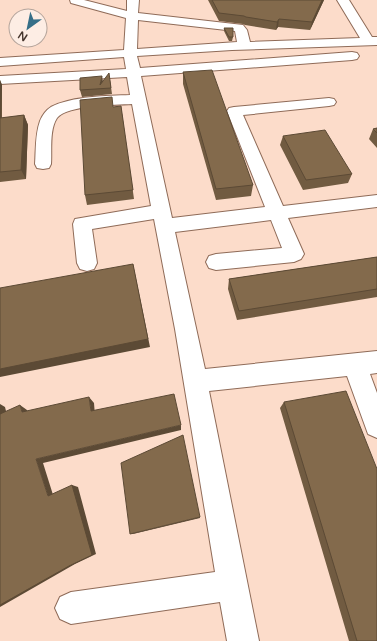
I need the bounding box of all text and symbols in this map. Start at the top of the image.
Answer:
north arrow [8,8,48,48]
text: N [16,28,30,44]

